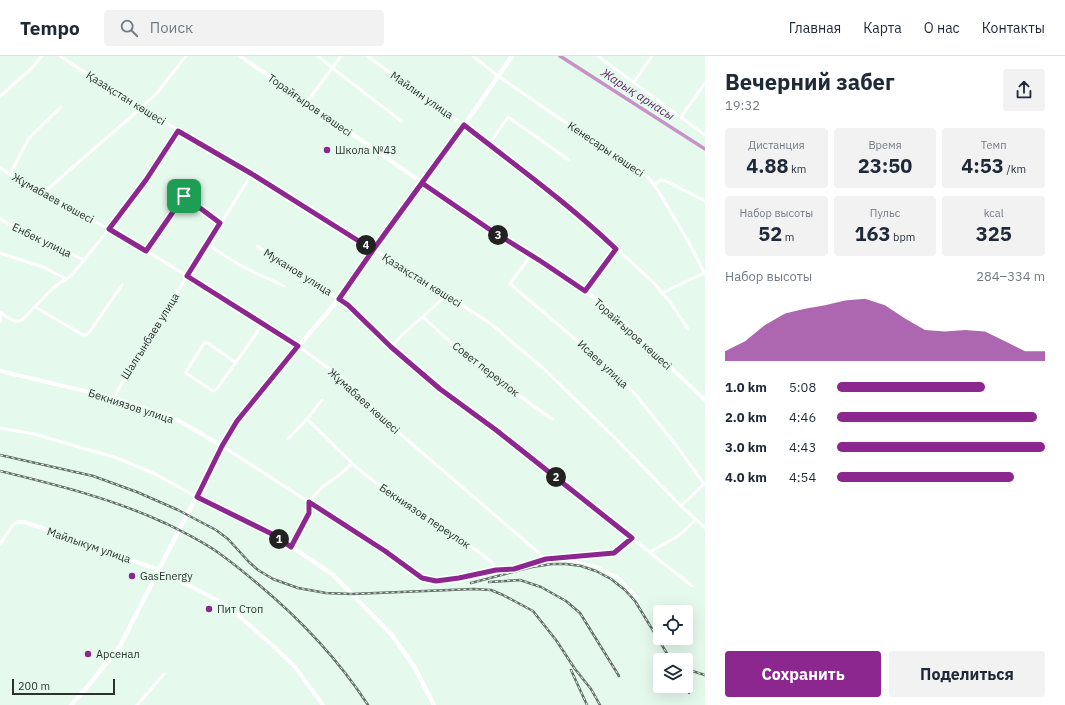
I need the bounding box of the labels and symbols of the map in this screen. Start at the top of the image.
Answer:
water label: Жарық арнасы [598,64,677,123]
street label: Қазақстан көшесі [84,68,168,128]
street label: Майлин улица [388,68,456,122]
street label: Торайғыров көшесі [265,71,355,139]
street label: Кенесары көшесі [565,118,647,180]
place label: Школа №43 [335,143,397,157]
marker: Школа №43 [322,145,332,155]
street label: Жұмабаев көшесі [10,170,96,226]
pin [167,179,201,213]
street label: Енбек улица [10,220,74,260]
pin: 3 [488,225,508,245]
pin: 4 [356,235,376,255]
street label: Муканов улица [261,245,335,299]
street label: Қазақстан көшесі [380,250,464,310]
street label: Шалгынбаев улица [118,290,182,382]
street label: Торайғыров көшесі [591,295,675,373]
street label: Исаев улица [575,337,631,391]
street label: Совет переулок [450,338,522,400]
street label: Жұмабаев көшесі [325,365,403,437]
street label: Бекниязов улица [87,386,176,426]
pin: 2 [546,467,566,487]
street label: Бекниязов переулок [377,480,473,552]
street label: Майлыкум улица [45,524,133,566]
pin: 1 [269,529,289,549]
place label: GasEnergy [140,569,193,583]
marker: GasEnergy [127,571,137,581]
place label: Пит Стоп [217,602,263,616]
marker: Пит Стоп [204,604,214,614]
place label: Арсенал [96,647,140,661]
marker: Арсенал [83,649,93,659]
scale bar [12,677,115,696]

